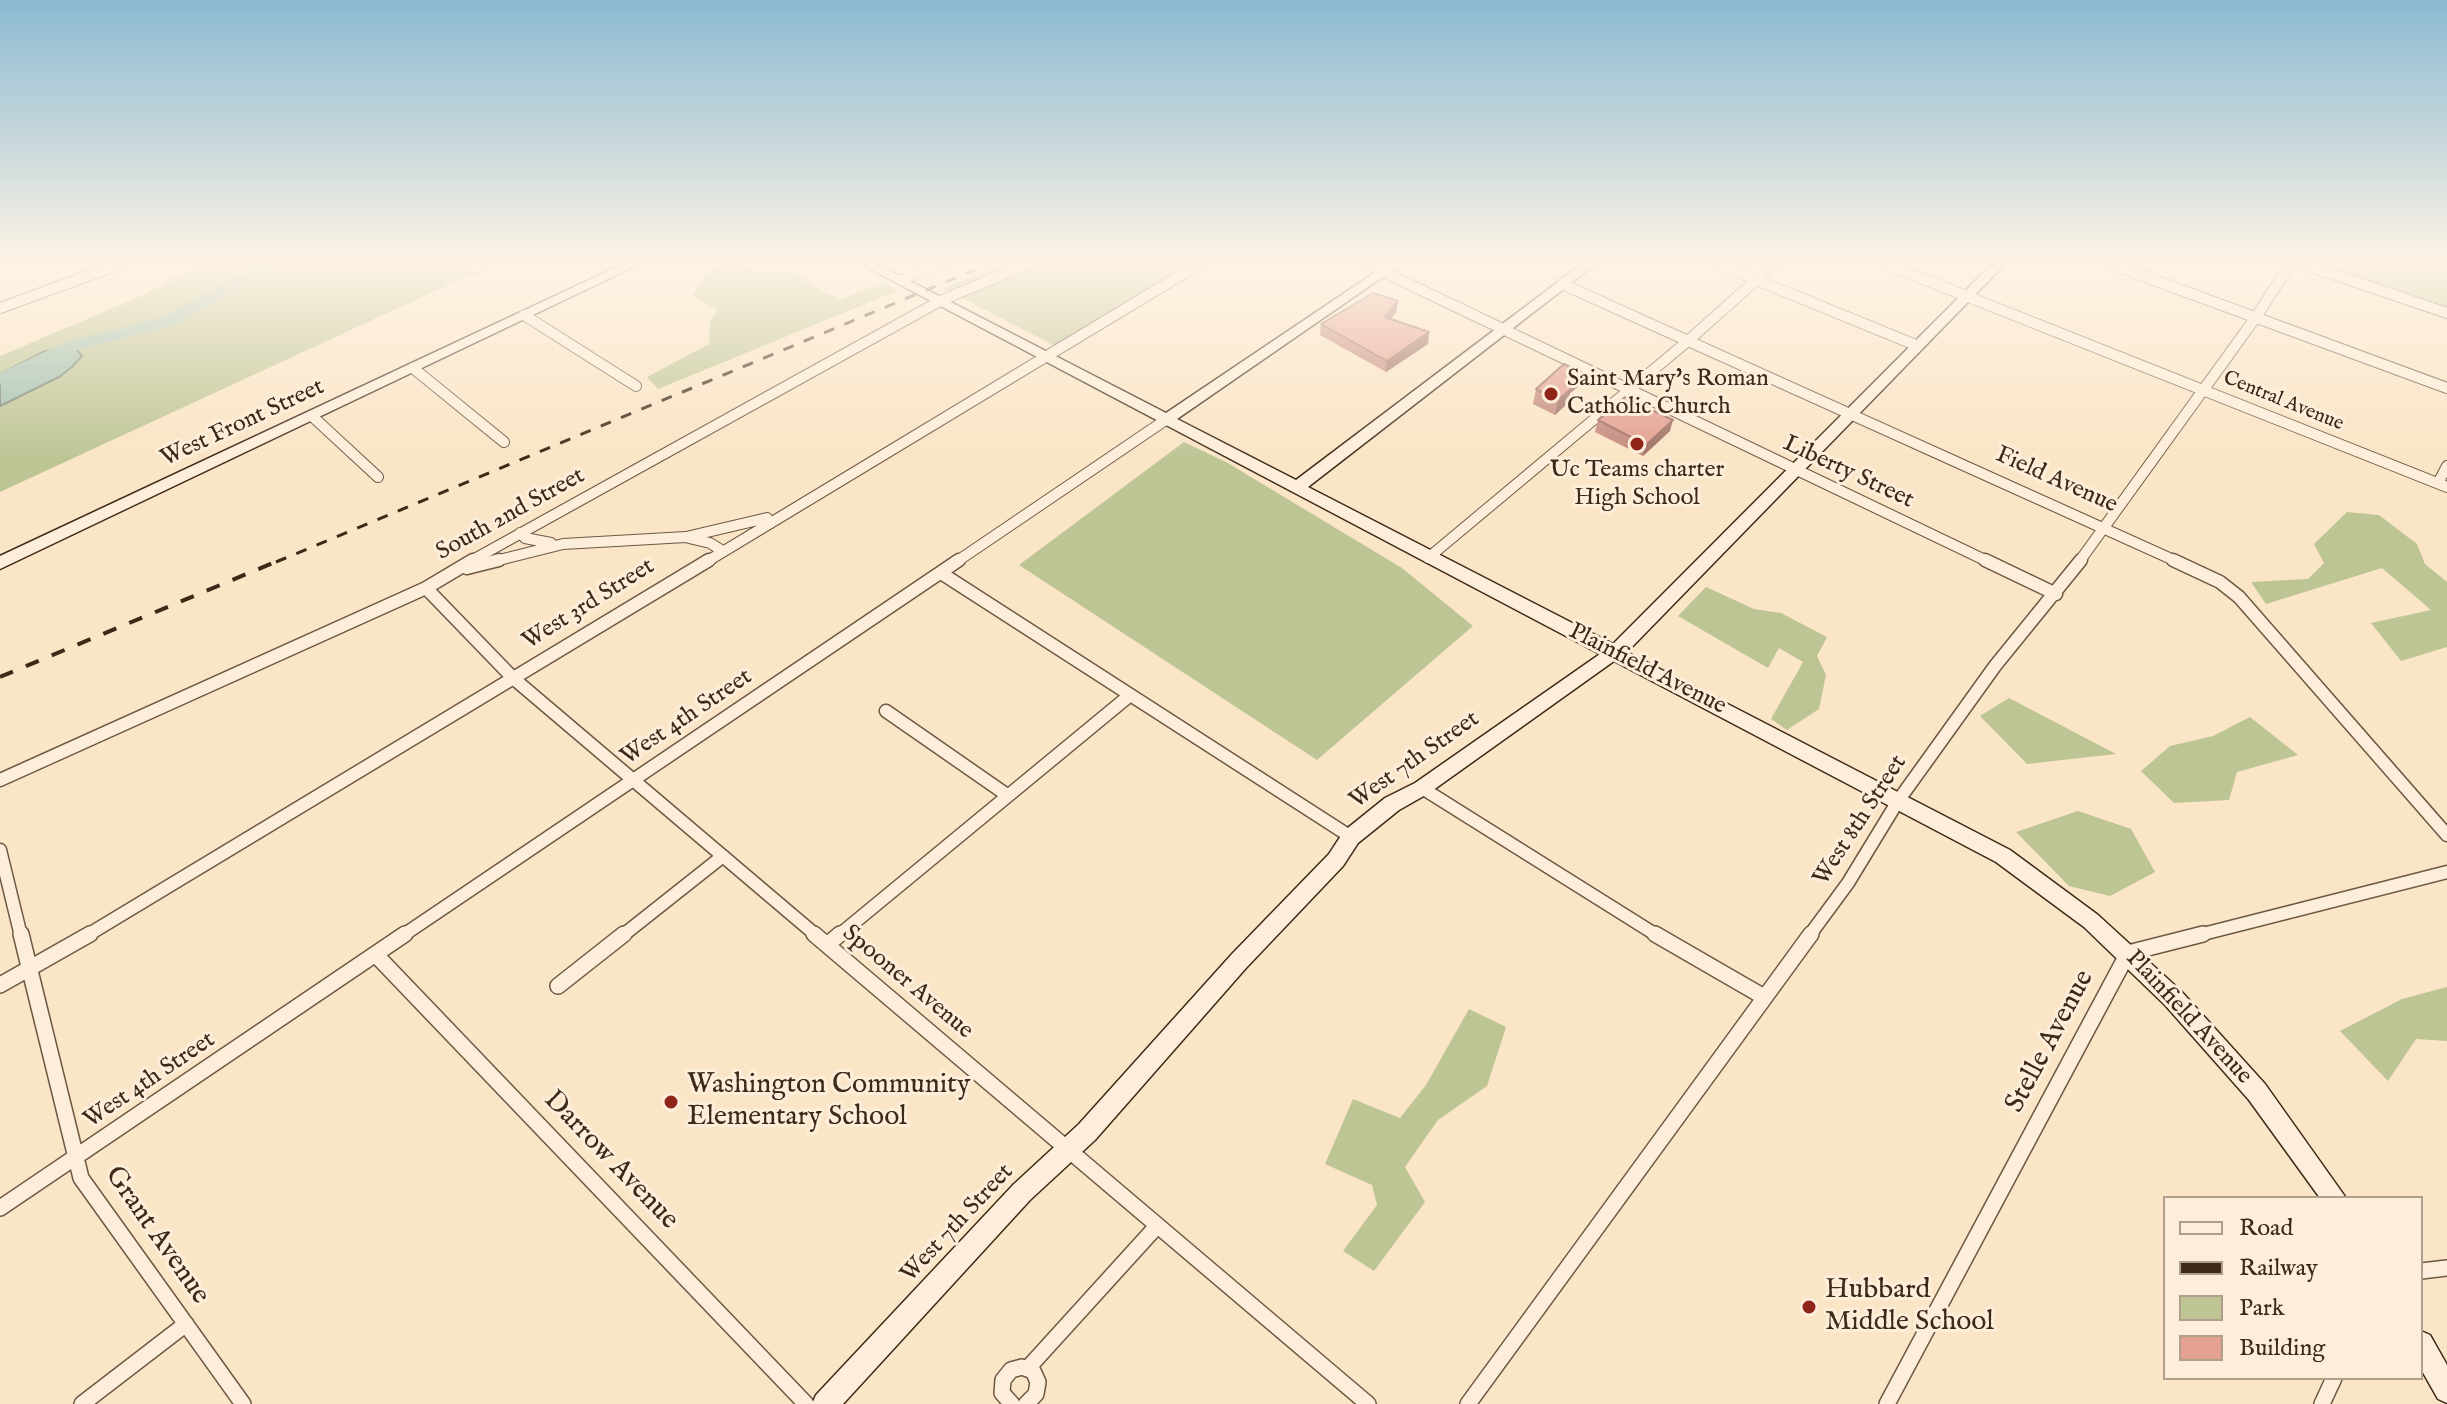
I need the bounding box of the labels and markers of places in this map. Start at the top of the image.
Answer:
place label: Saint Mary's Roman Catholic Church [1567,366,1769,422]
marker: Saint Mary's Roman Catholic Church [1542,385,1560,403]
marker: Uc Teams charter High School [1628,435,1646,453]
place label: Uc Teams charter High School [1550,457,1724,513]
place label: Washington Community Elementary School [687,1069,970,1135]
marker: Washington Community Elementary School [662,1093,680,1111]
place label: Hubbard Middle School [1825,1274,1994,1340]
marker: Hubbard Middle School [1800,1298,1818,1316]

